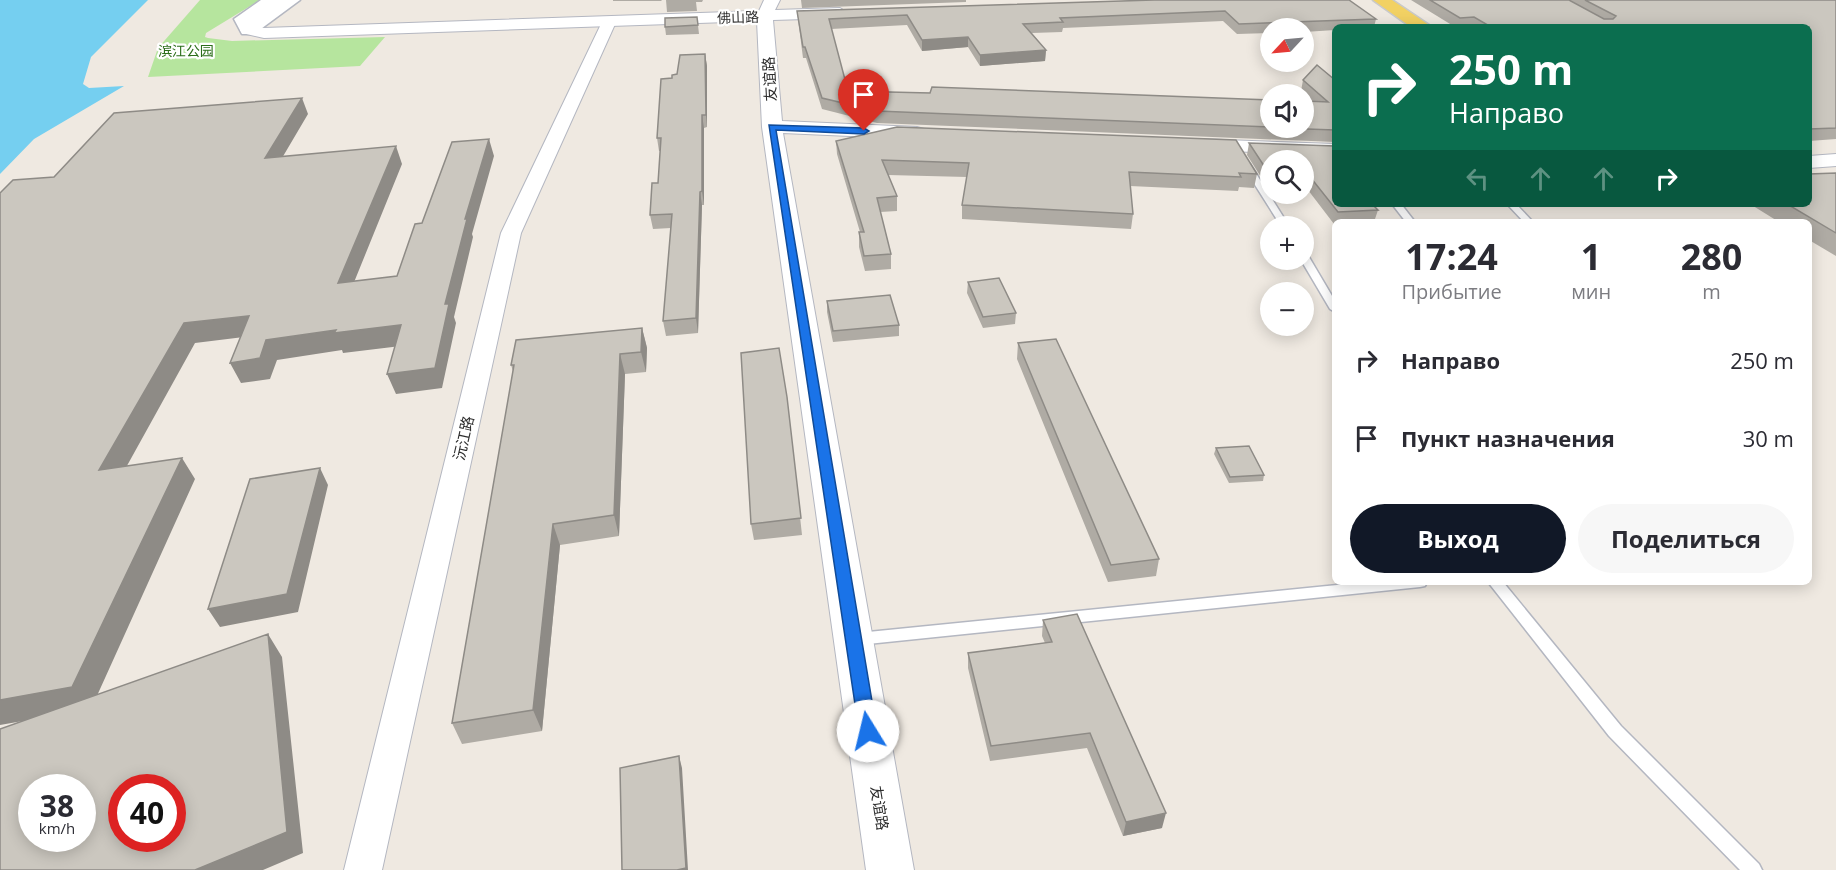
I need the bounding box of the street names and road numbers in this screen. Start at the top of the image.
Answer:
street label: 佛山路 [717,7,759,27]
street label: 友谊路 [758,56,780,102]
street label: 沅江路 [448,414,478,462]
street label: 友谊路 [867,784,893,832]

